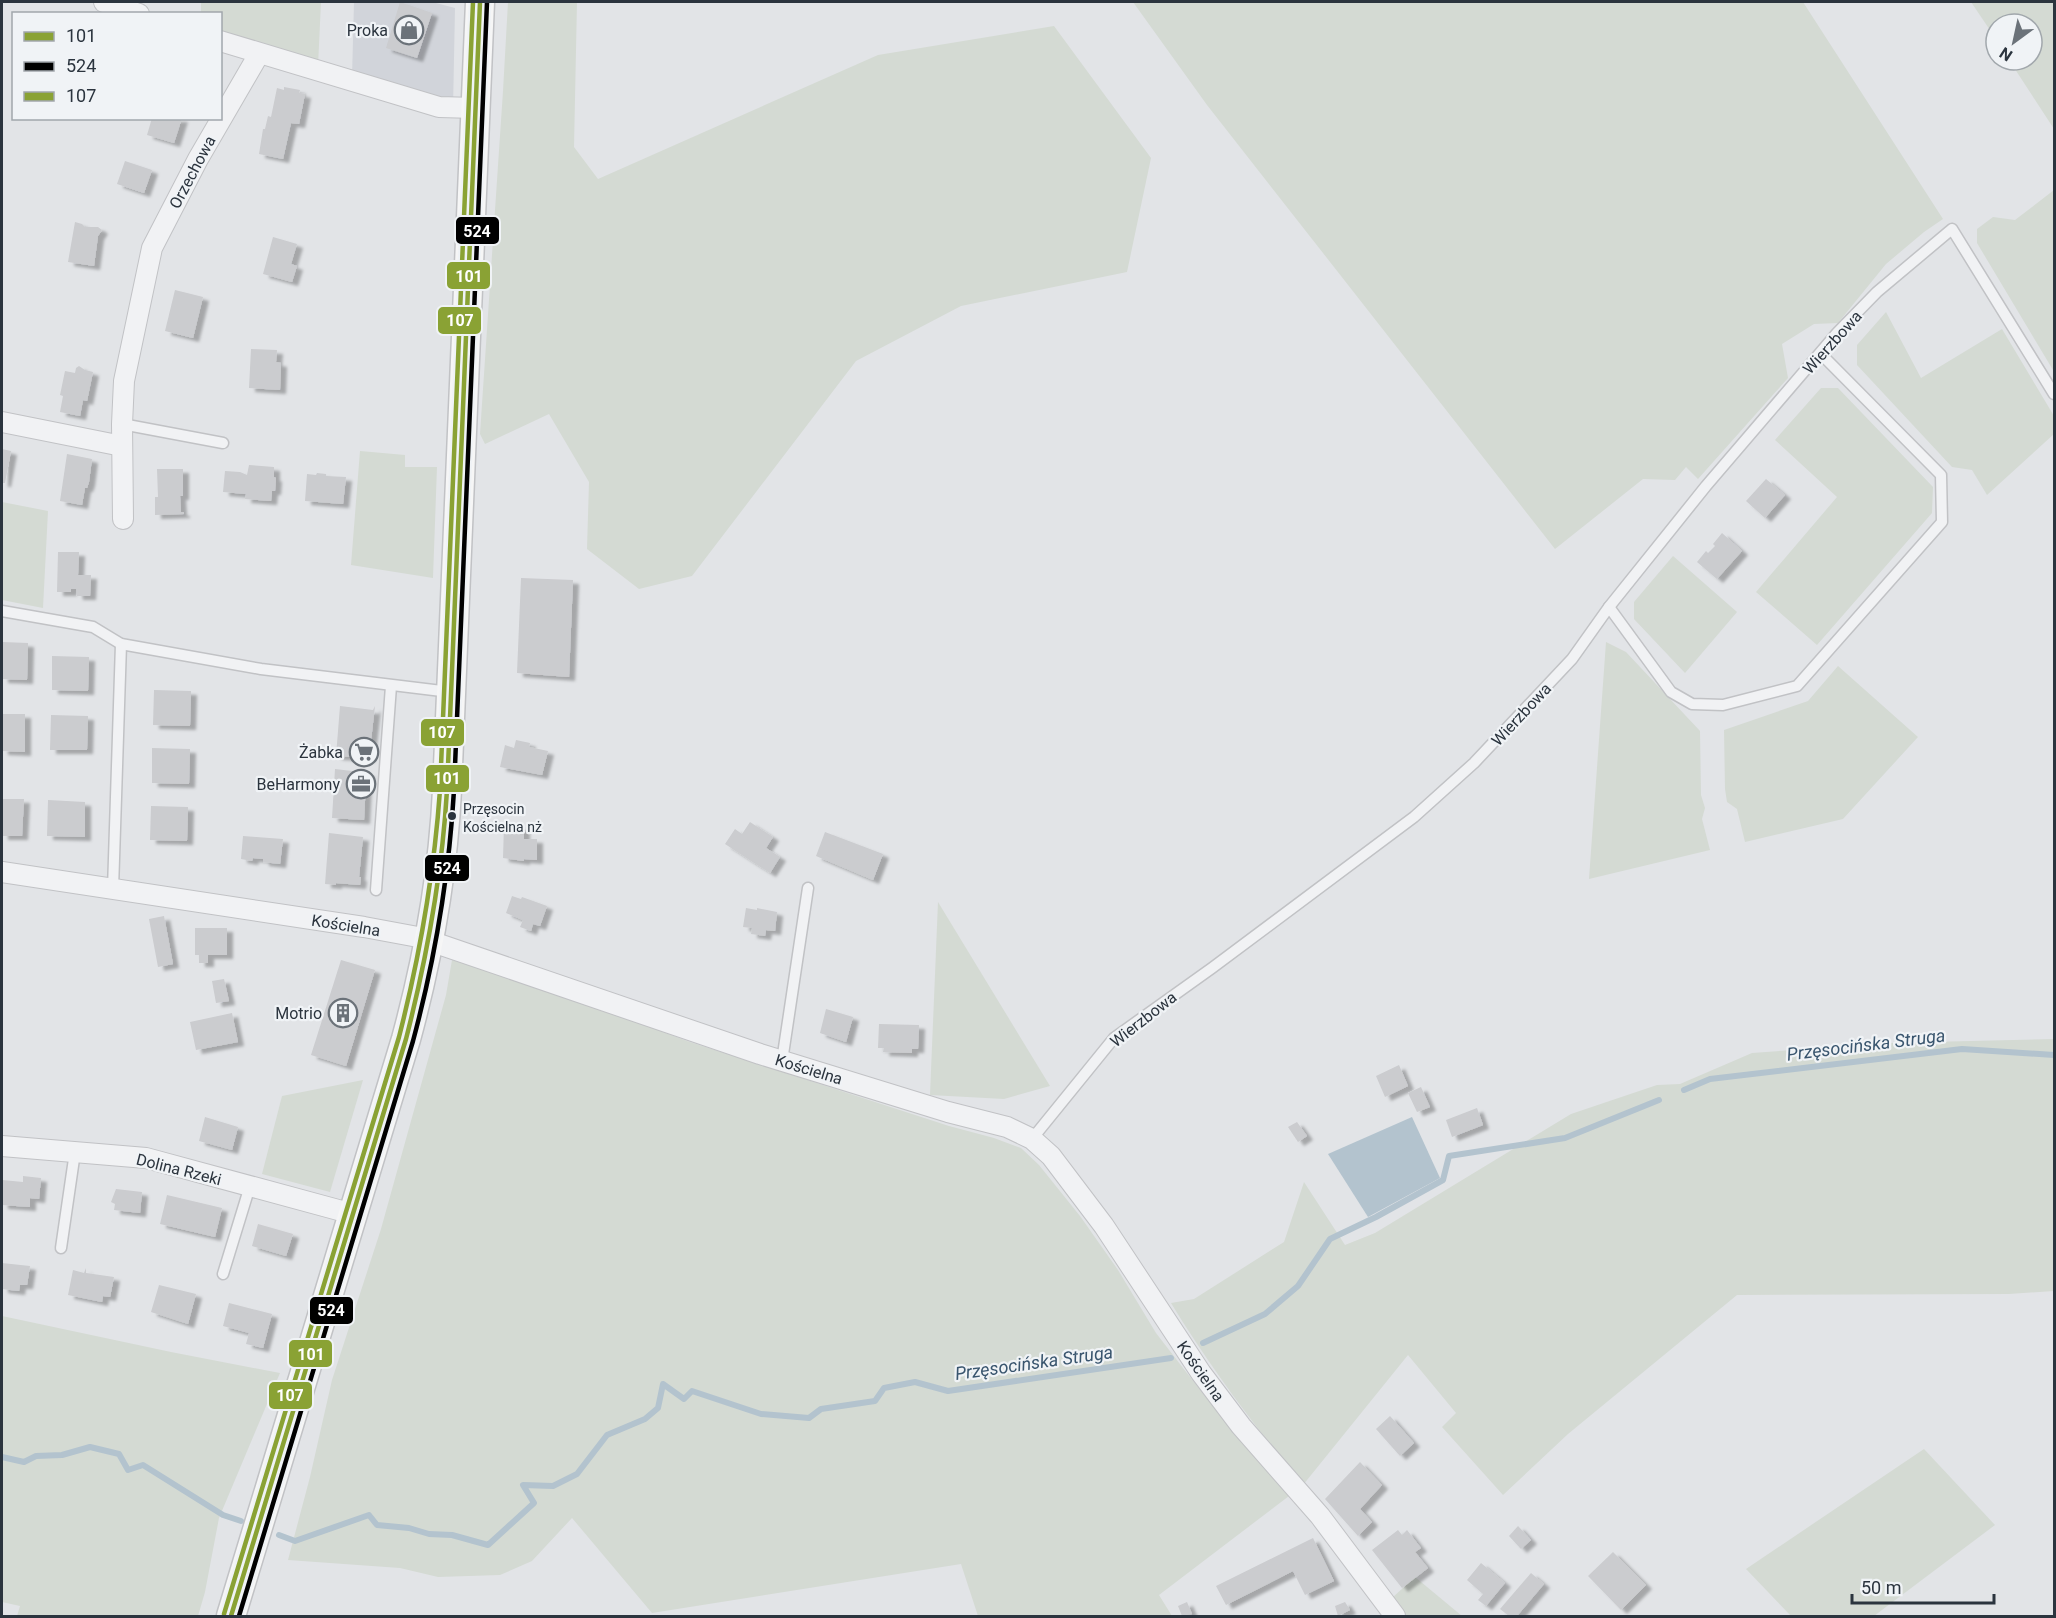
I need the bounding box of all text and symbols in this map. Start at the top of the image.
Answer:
legend [12,12,222,120]
north arrow [1984,12,2044,72]
shop icon: Proka [393,14,425,46]
place label: Proka [347,21,388,40]
text: 101 [66,25,96,46]
text: N [1996,43,2016,65]
text: 524 [66,55,96,76]
text: 107 [66,85,96,106]
street label: Orzechowa [165,133,220,212]
line badge: 524 [455,216,500,245]
text: 524 [463,222,491,241]
line badge: 101 [446,261,491,290]
text: 101 [455,267,483,286]
line badge: 107 [437,306,482,335]
street label: Wierzbowa [1799,307,1866,378]
text: 107 [446,311,474,330]
street label: Wierzbowa [1488,679,1555,750]
line badge: 107 [420,718,465,747]
text: 107 [428,723,456,742]
supermarket icon: Żabka [348,736,380,768]
place label: Żabka [299,743,343,762]
line badge: 101 [425,764,470,793]
office icon: BeHarmony [345,768,377,800]
text: 101 [433,769,461,788]
place label: BeHarmony [256,775,340,794]
place label: Przęsocin Kościelna nż [463,801,542,835]
marker: Przęsocin Kościelna nż [446,810,458,822]
line badge: 524 [424,854,470,882]
text: 524 [433,859,461,878]
street label: Kościelna [310,911,382,940]
street label: Wierzbowa [1106,988,1180,1051]
building icon: Motrio [327,997,359,1029]
place label: Motrio [275,1004,322,1023]
water label: Przęsocińska Struga [1786,1024,1946,1065]
street label: Kościelna [773,1050,845,1089]
street label: Dolina Rzeki [134,1150,223,1189]
line badge: 524 [309,1296,354,1325]
text: 524 [317,1301,345,1320]
street label: Kościelna [1173,1337,1228,1405]
line badge: 101 [288,1339,333,1368]
water label: Przęsocińska Struga [954,1341,1114,1384]
text: 101 [297,1345,325,1364]
line badge: 107 [268,1381,313,1410]
text: 107 [276,1386,304,1405]
scale bar [1852,1567,1994,1605]
text: 50 m [1861,1577,1901,1598]

